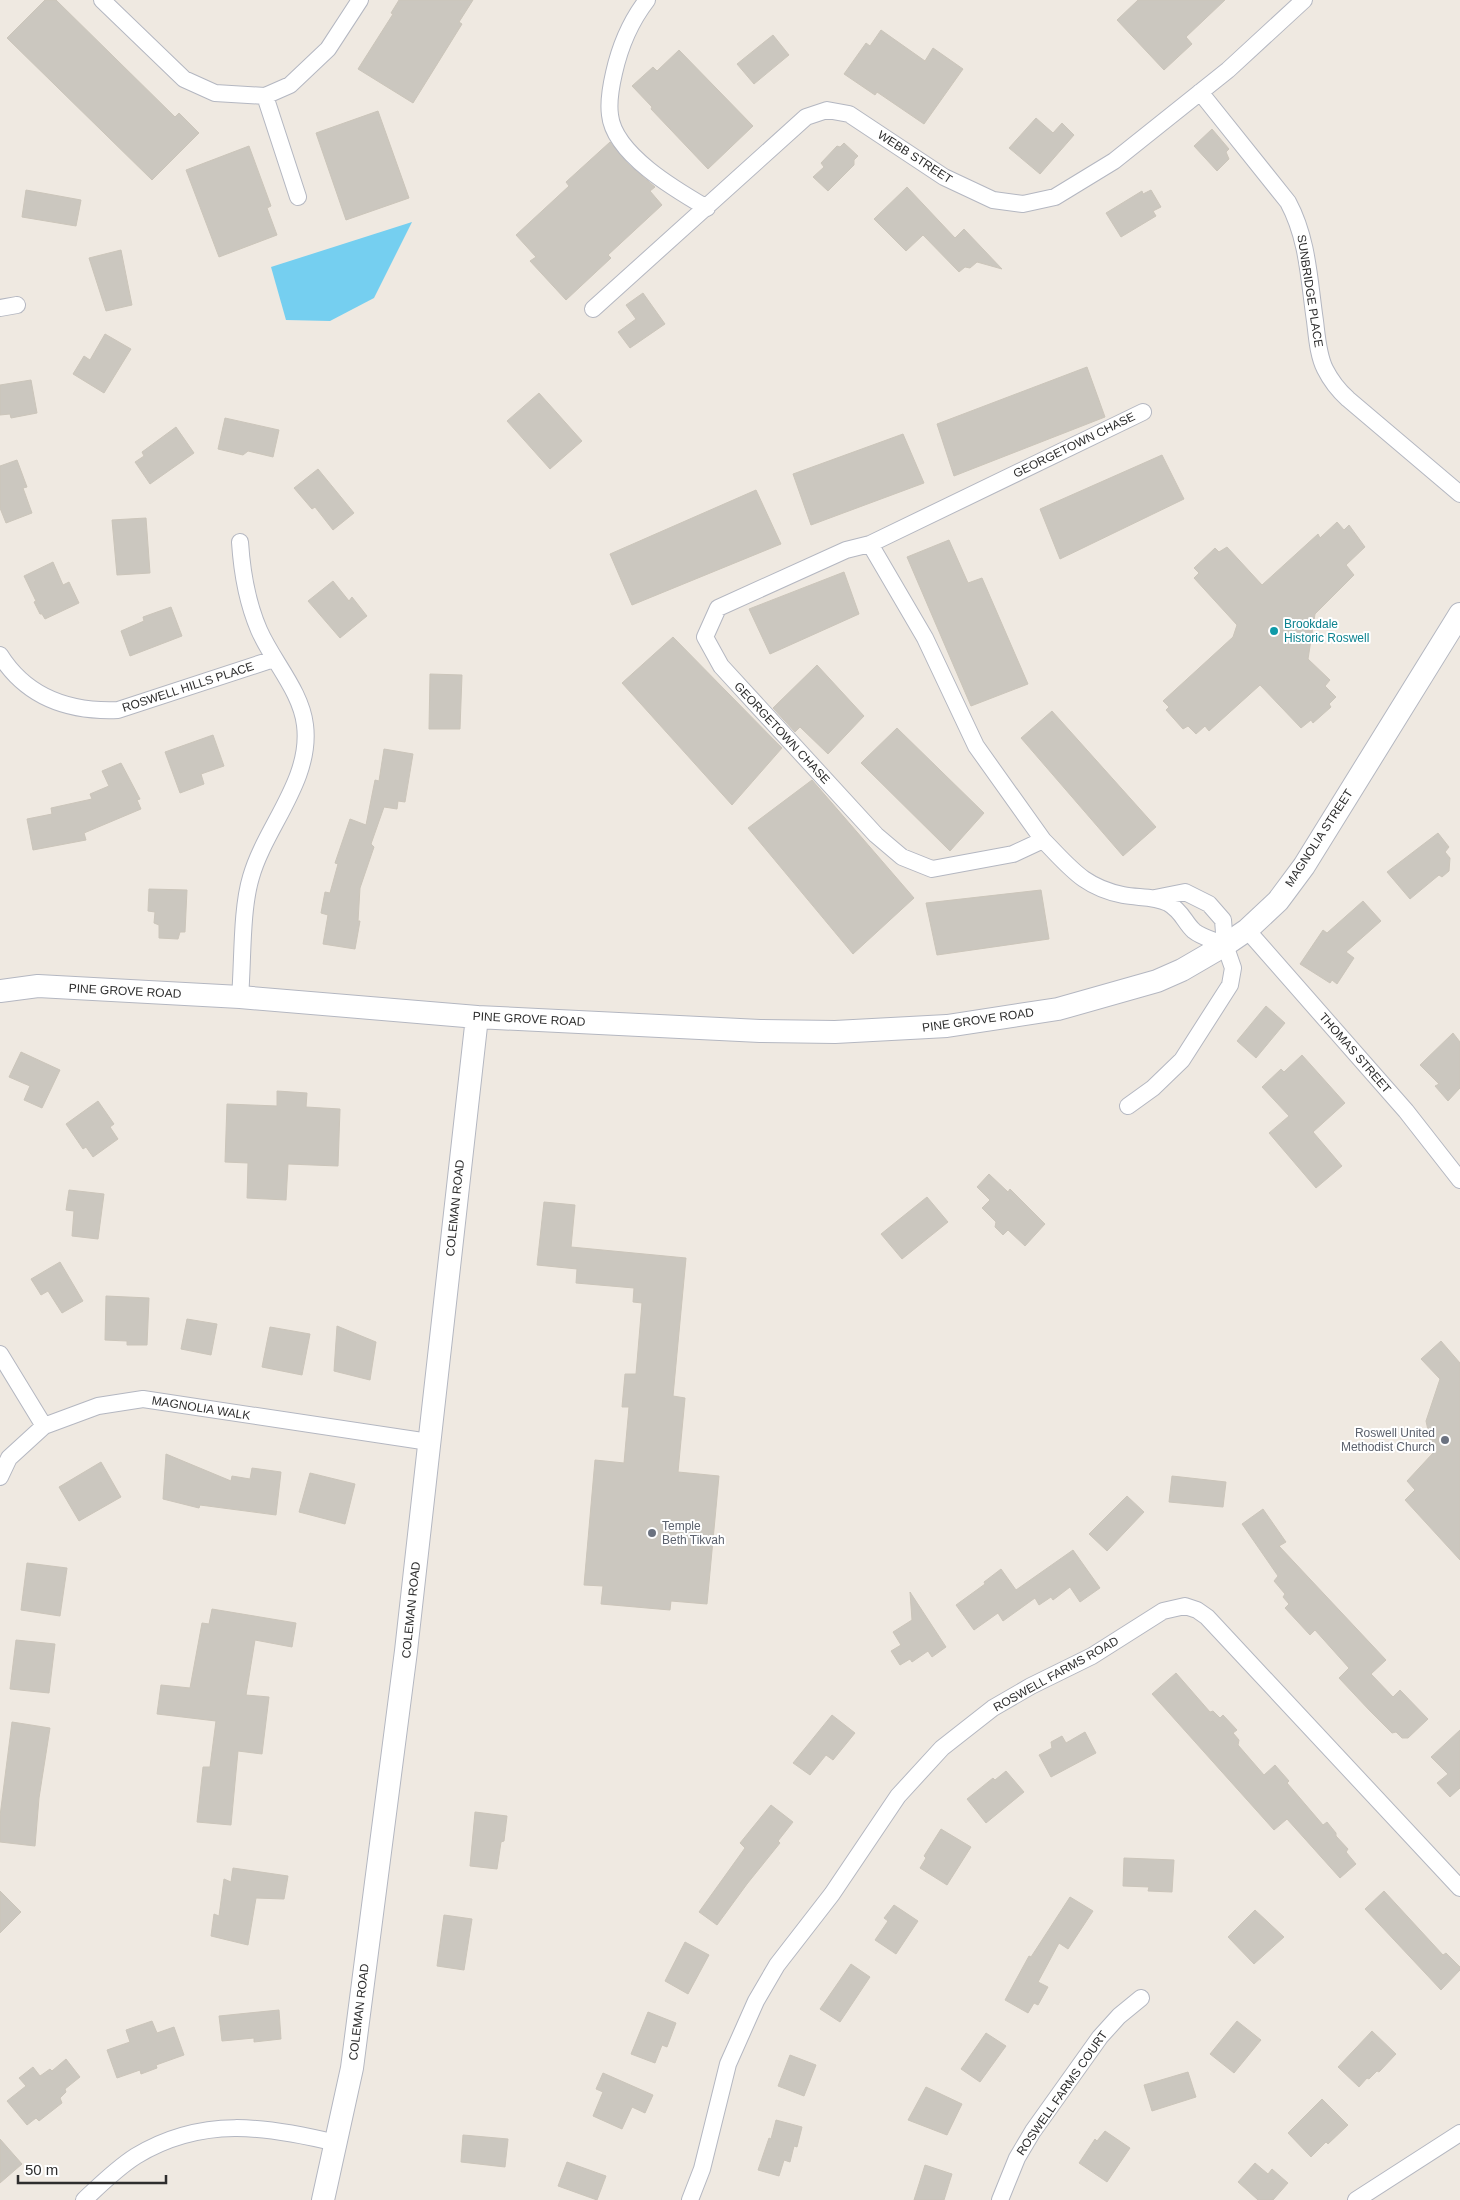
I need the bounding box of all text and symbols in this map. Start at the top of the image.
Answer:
street label: WEBB STREET [875,128,955,187]
street label: SUNBRIDGE PLACE [1294,234,1326,348]
street label: GEORGETOWN CHASE [1011,409,1137,481]
place label: Brookdale Historic Roswell [1284,617,1369,645]
marker: Brookdale Historic Roswell [1268,625,1280,637]
street label: ROSWELL HILLS PLACE [120,659,256,715]
street label: GEORGETOWN CHASE [731,679,833,787]
street label: MAGNOLIA STREET [1282,786,1356,889]
street label: PINE GROVE ROAD [68,981,182,1001]
street label: PINE GROVE ROAD [921,1005,1035,1035]
street label: PINE GROVE ROAD [472,1009,586,1029]
street label: THOMAS STREET [1316,1010,1394,1097]
street label: COLEMAN ROAD [443,1159,467,1257]
street label: MAGNOLIA WALK [151,1393,251,1423]
place label: Roswell United Methodist Church [1341,1426,1435,1454]
marker: Roswell United Methodist Church [1439,1434,1451,1446]
place label: Temple Beth Tikvah [662,1519,725,1547]
marker: Temple Beth Tikvah [646,1527,658,1539]
street label: COLEMAN ROAD [399,1561,423,1659]
street label: ROSWELL FARMS ROAD [991,1634,1121,1714]
street label: COLEMAN ROAD [346,1963,372,2061]
street label: ROSWELL FARMS COURT [1014,2028,1111,2158]
scale bar [18,2152,165,2184]
text: 50 m [25,2161,58,2178]

